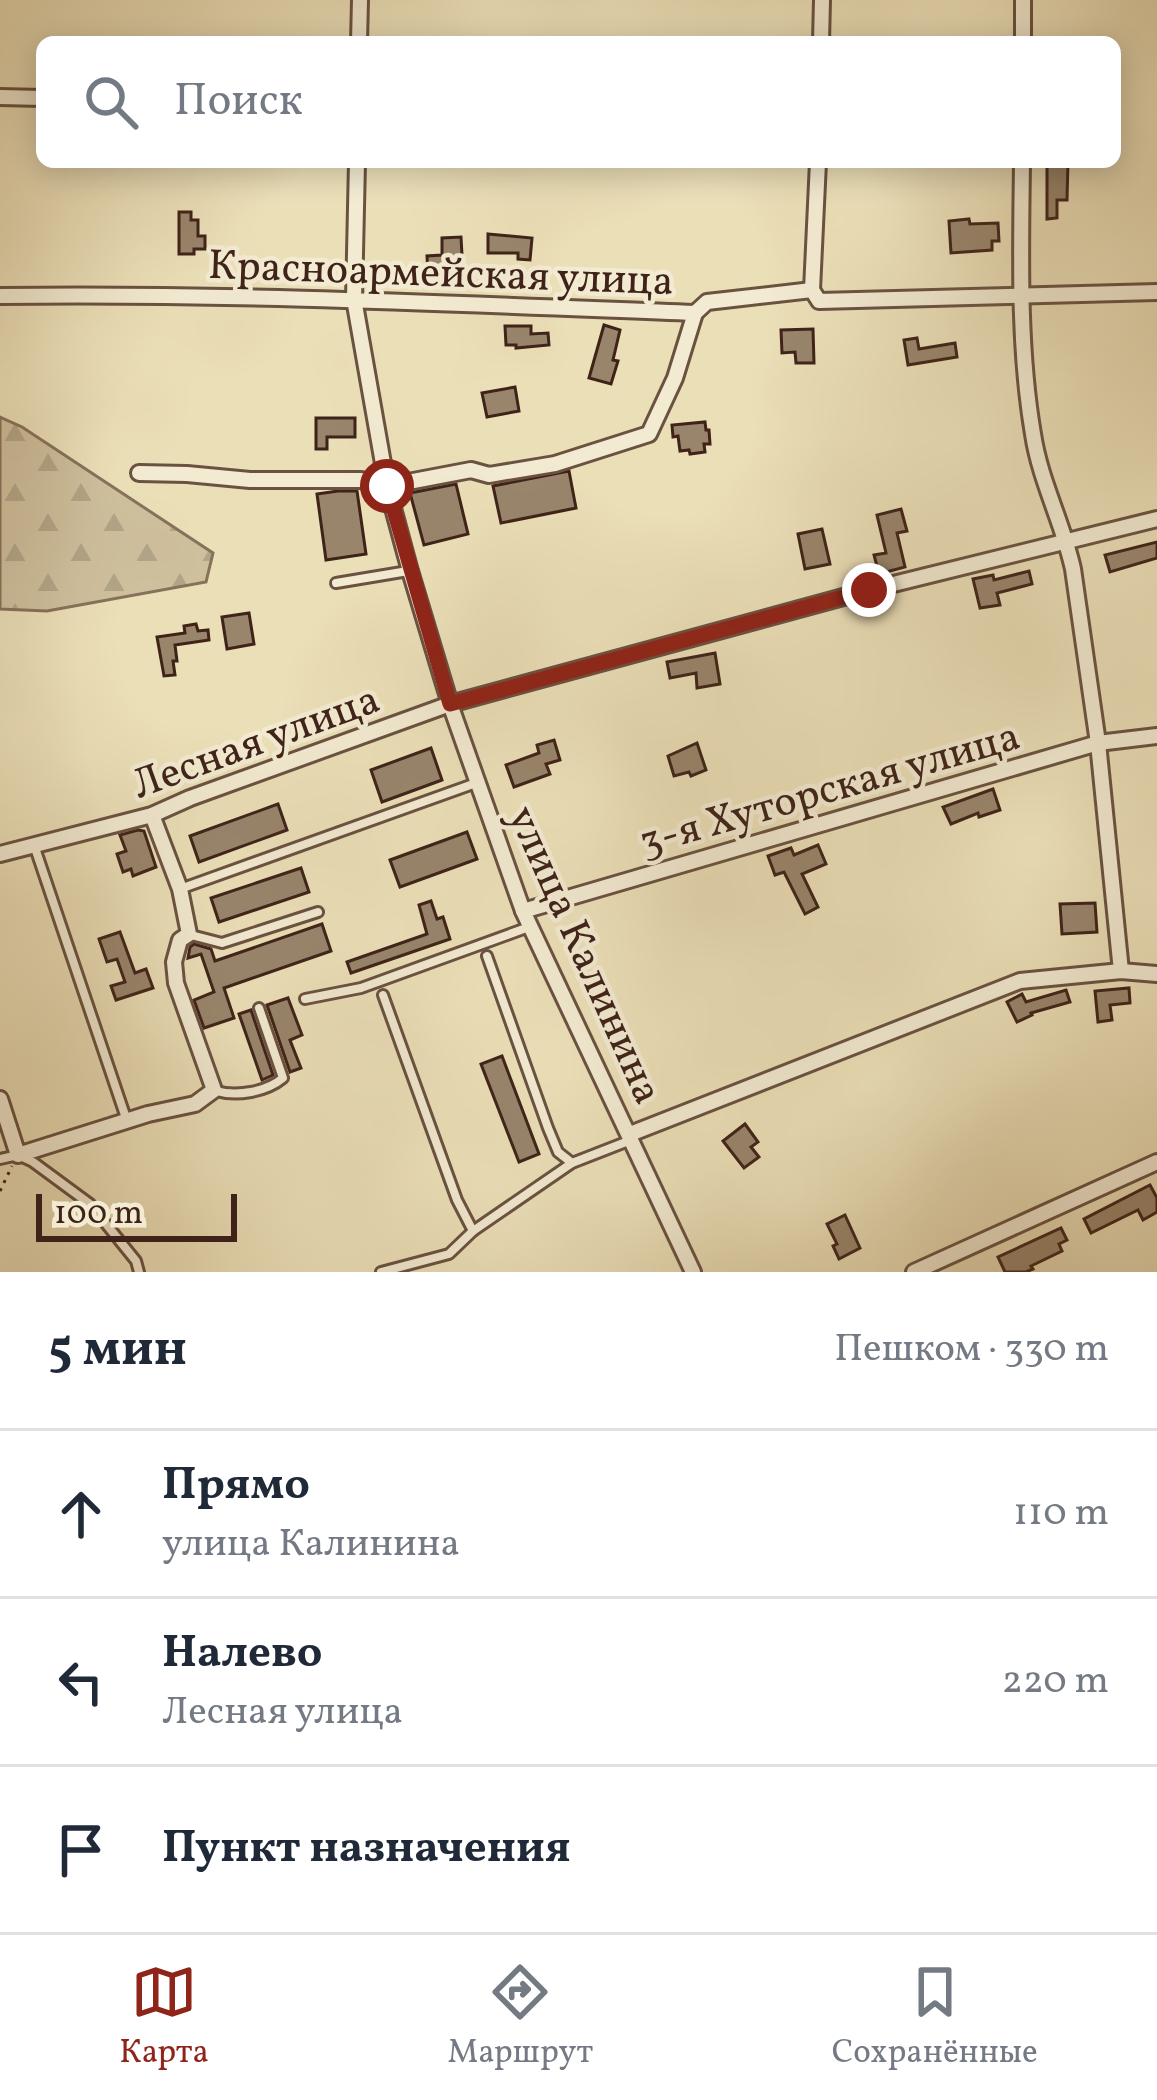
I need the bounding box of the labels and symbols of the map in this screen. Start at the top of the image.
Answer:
street label: Красноармейская улица [207,238,674,313]
route start [360,459,414,513]
route end [842,563,896,617]
street label: Лесная улица [125,672,389,816]
street label: 3-я Хуторская улица [633,709,1027,874]
street label: улица Калинина [491,797,675,1114]
scale bar [36,1188,237,1241]

